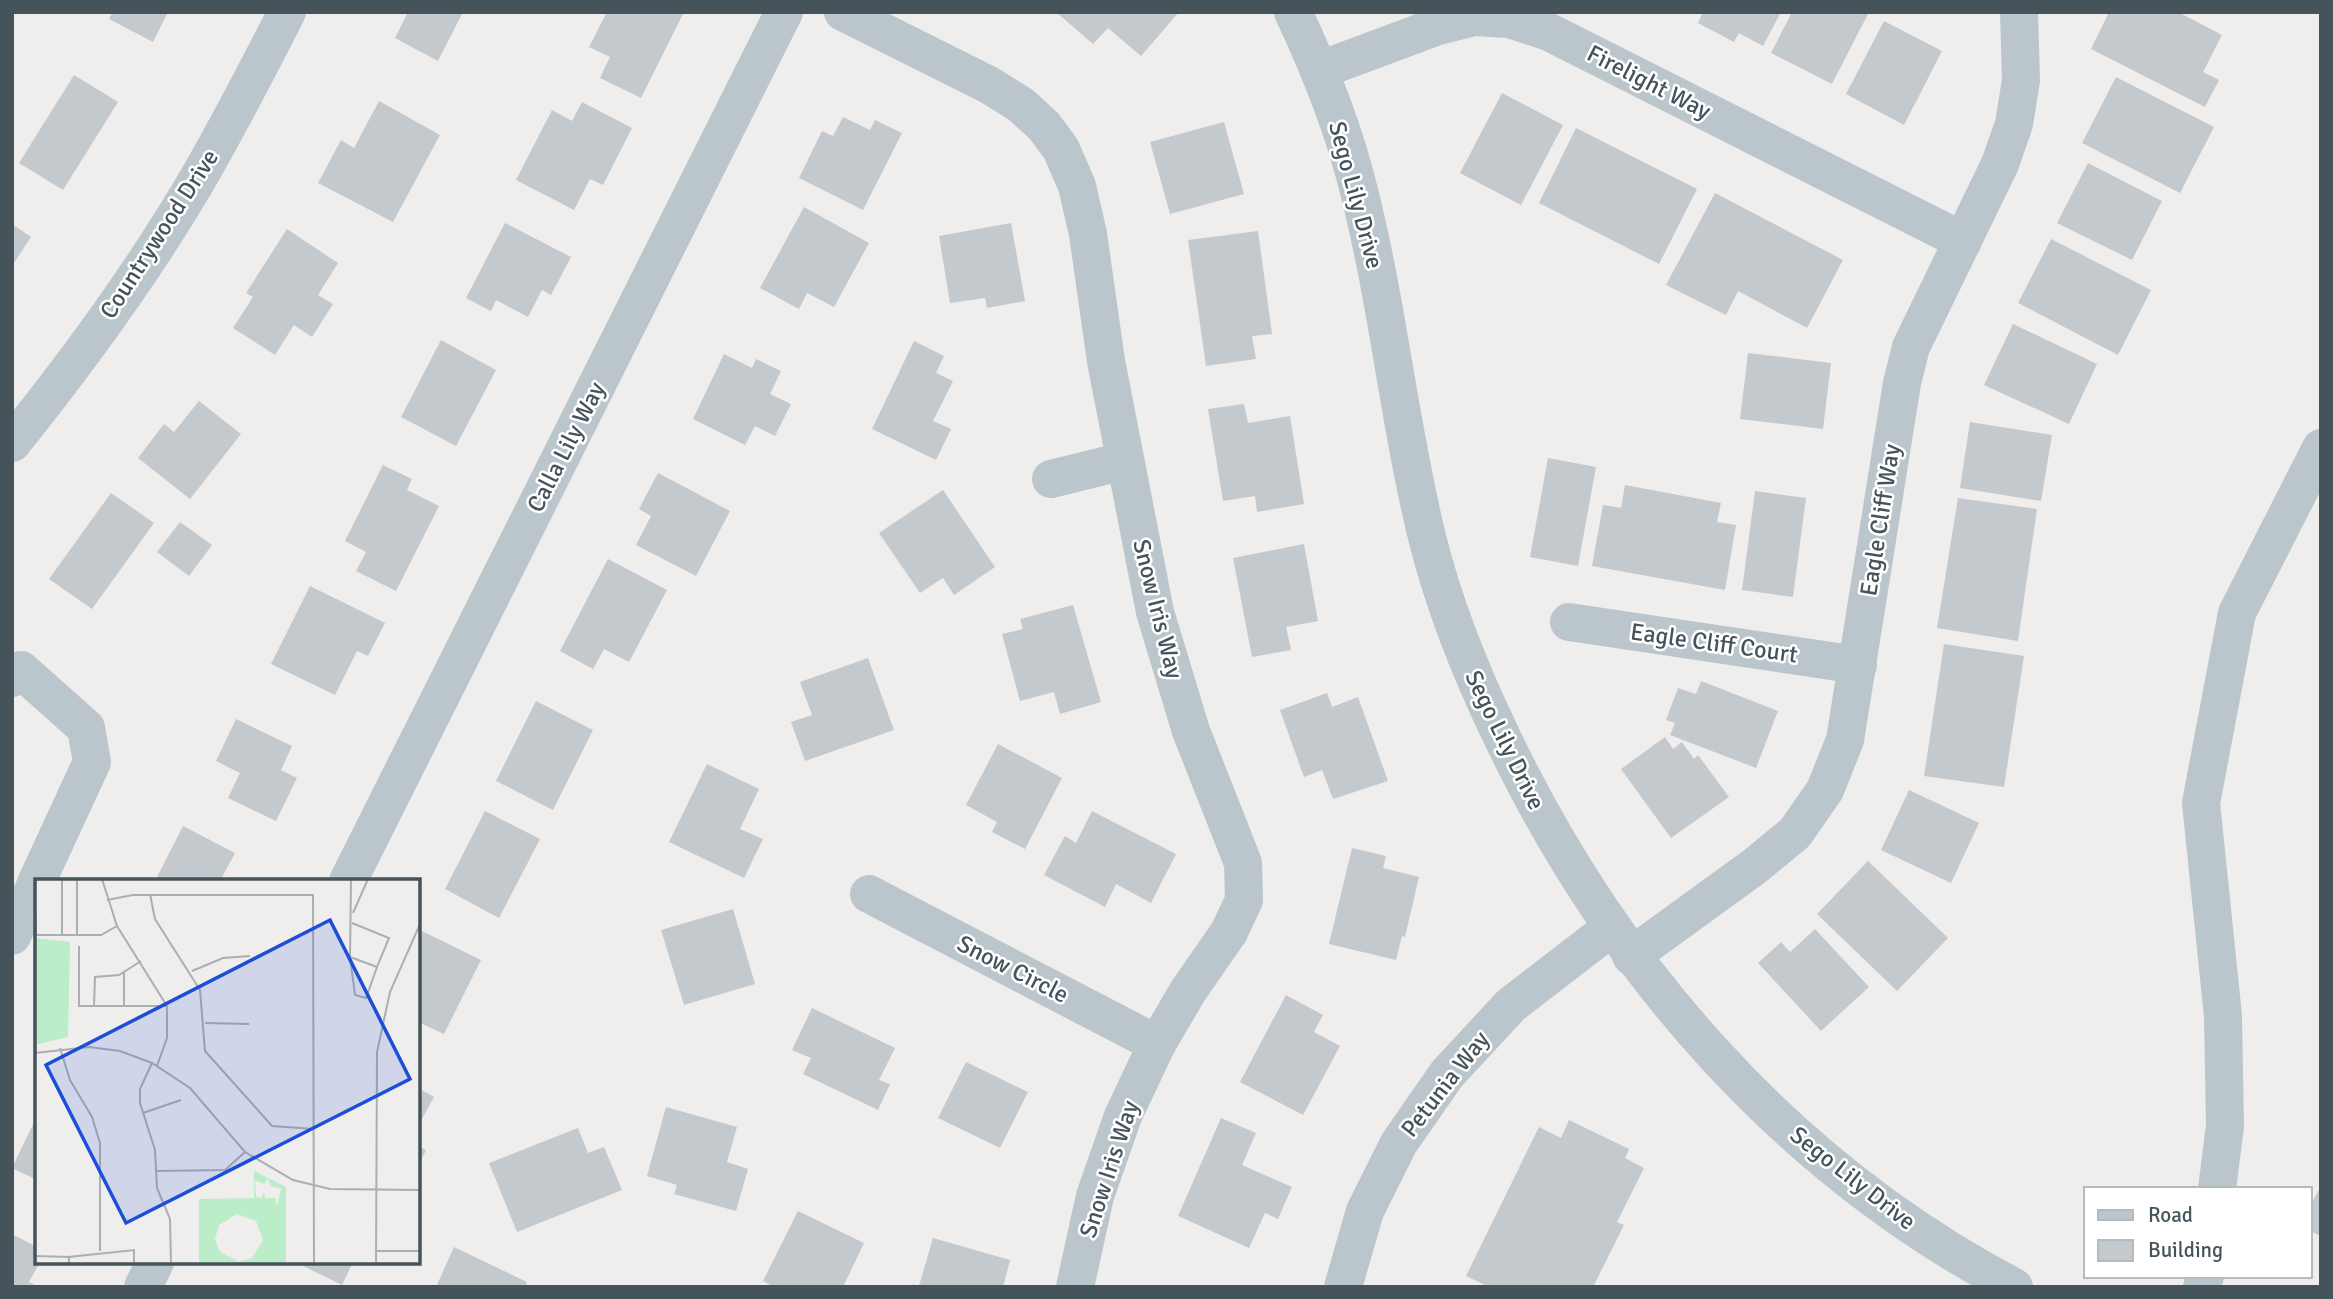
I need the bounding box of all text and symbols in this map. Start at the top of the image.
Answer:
street label: Firelight Way [1582,38,1716,126]
street label: Sego Lily Drive [1322,118,1390,272]
street label: Countrywood Drive [93,144,225,324]
street label: Calla Lily Way [520,377,612,517]
street label: Eagle Cliff Way [1853,442,1907,598]
street label: Snow Iris Way [1126,536,1190,682]
street label: Eagle Cliff Court [1629,616,1799,670]
street label: Sego Lily Drive [1458,665,1552,815]
inset map [35,879,420,1264]
street label: Snow Circle [952,928,1074,1010]
street label: Petunia Way [1394,1025,1496,1143]
street label: Snow Iris Way [1073,1097,1145,1241]
street label: Sego Lily Drive [1784,1120,1922,1236]
legend [2084,1187,2312,1278]
text: Road [2148,1202,2193,1228]
text: Building [2148,1237,2223,1263]

